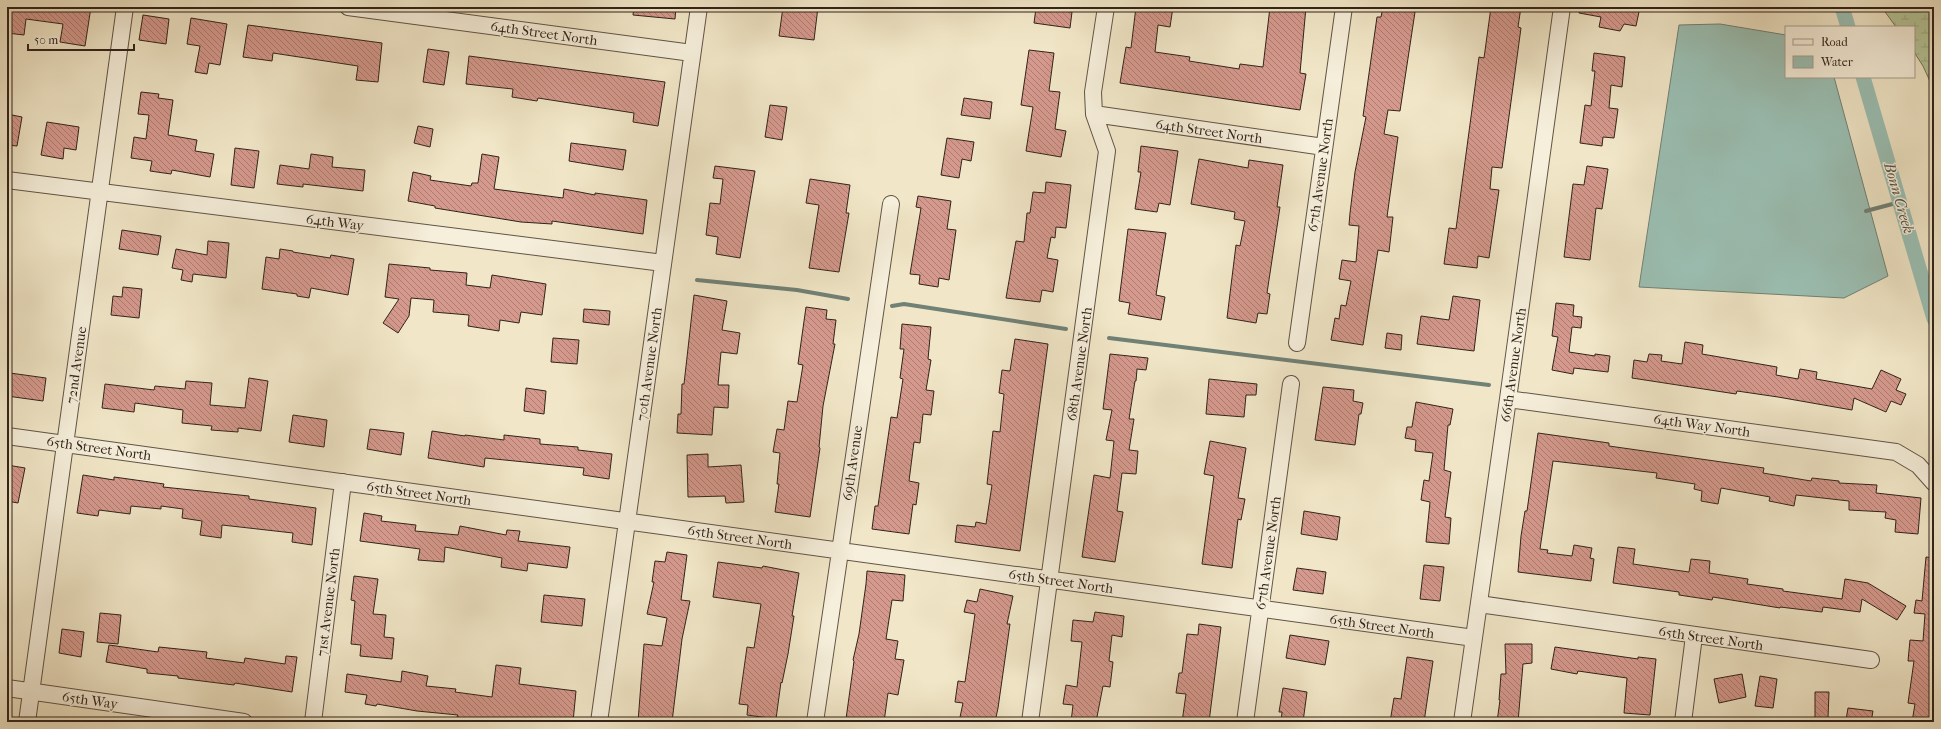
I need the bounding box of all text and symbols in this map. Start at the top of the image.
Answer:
street label: 64th Street North [489,18,599,49]
scale bar [28,26,134,52]
legend [1785,26,1915,78]
text: 50 m [34,33,58,47]
text: Road [1821,35,1848,49]
text: Water [1820,55,1854,69]
street label: 64th Street North [1154,116,1264,147]
street label: 67th Avenue North [1304,117,1337,233]
water label: Bonn Creek [1880,159,1918,236]
street label: 64th Way [305,211,365,235]
street label: 70th Avenue North [633,306,666,422]
street label: 68th Avenue North [1063,306,1096,422]
street label: 66th Avenue North [1497,307,1530,423]
street label: 72nd Avenue [63,325,90,405]
street label: 64th Way North [1653,410,1751,441]
street label: 69th Avenue [839,424,866,502]
street label: 65th Street North [45,433,153,464]
street label: 65th Street North [365,478,473,509]
street label: 67th Avenue North [1252,495,1285,611]
street label: 65th Street North [686,522,794,553]
street label: 71st Avenue North [313,547,344,657]
street label: 65th Street North [1007,566,1115,597]
street label: 65th Street North [1328,611,1436,642]
street label: 65th Street North [1657,623,1765,654]
street label: 65th Way [61,688,119,713]

